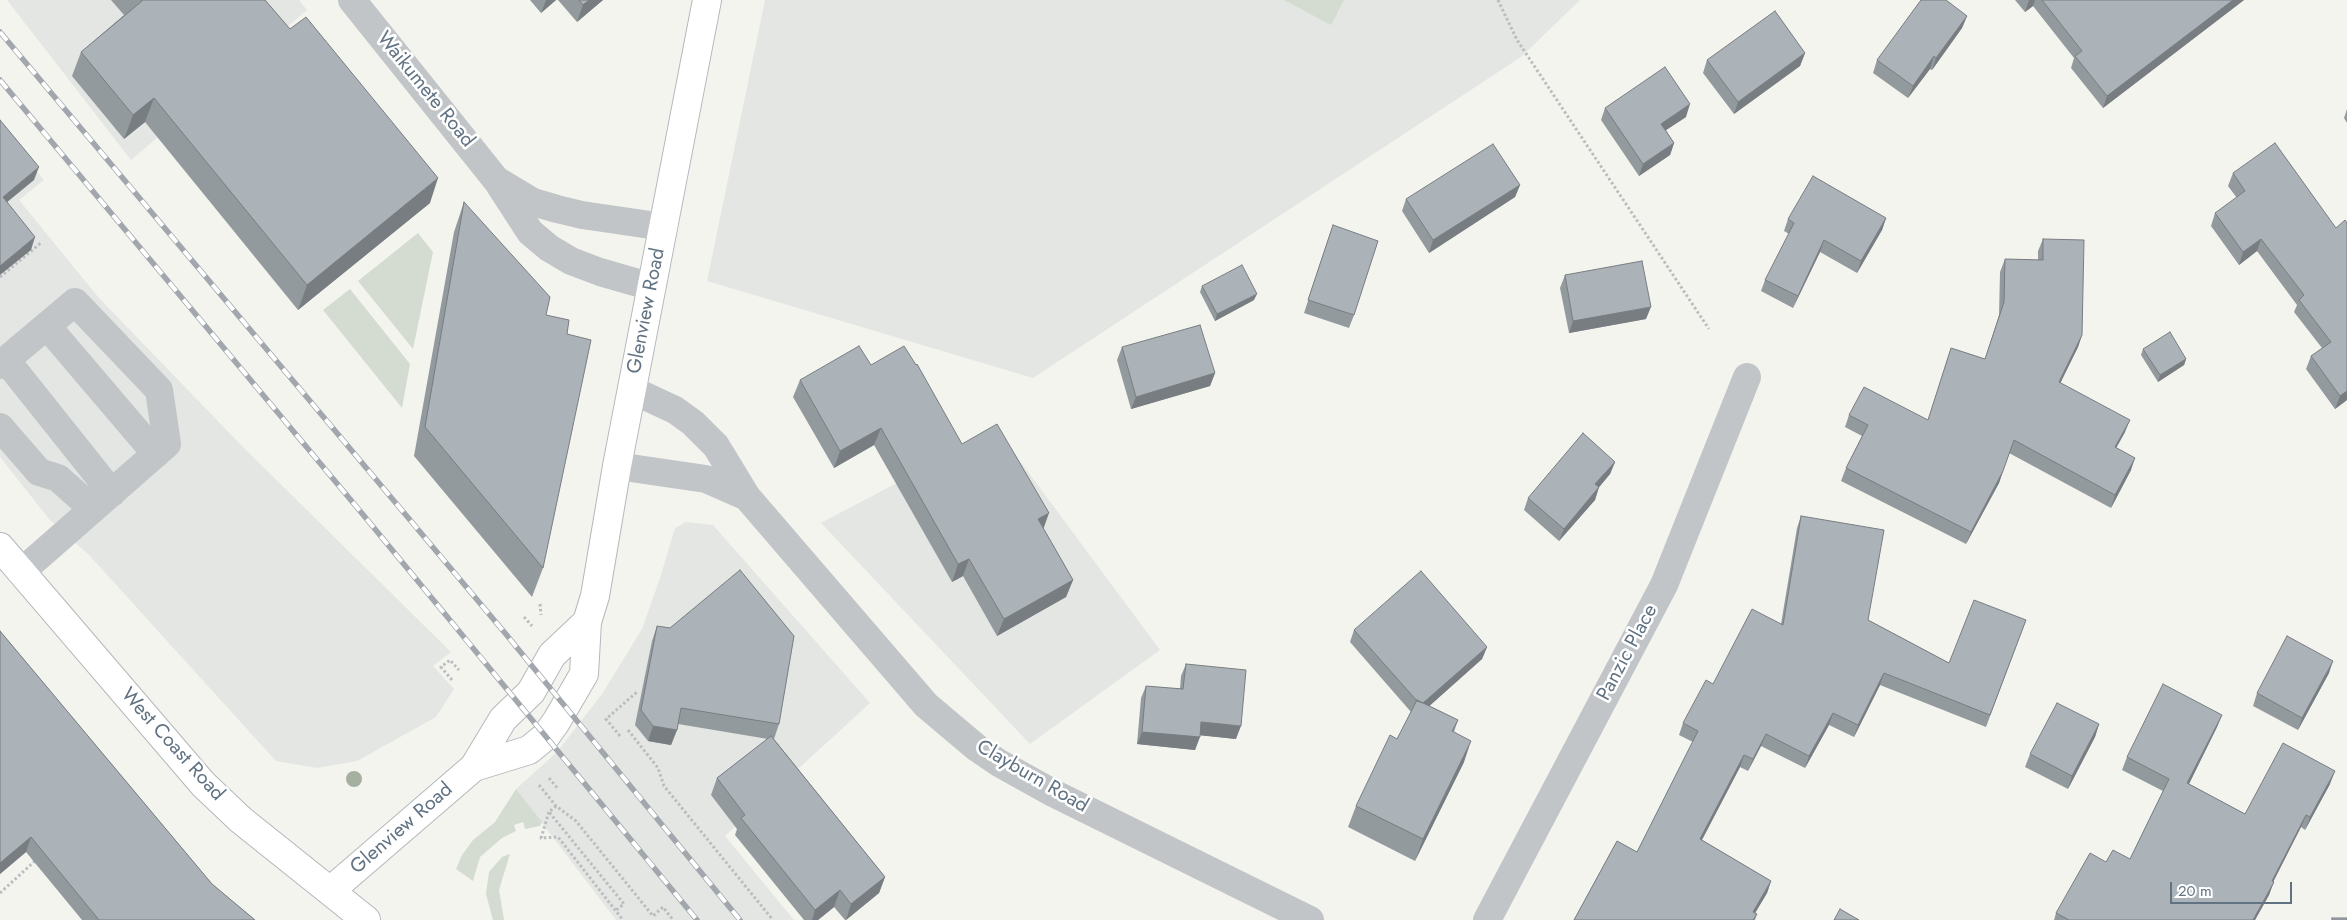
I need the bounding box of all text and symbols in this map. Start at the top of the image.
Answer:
street label: Waikumete Road [371,27,479,153]
street label: Glenview Road [623,246,671,376]
street label: Panzic Place [1593,601,1663,705]
street label: West Coast Road [115,684,229,806]
street label: Clayburn Road [972,735,1092,819]
street label: Glenview Road [346,778,458,880]
scale bar [2172,872,2294,904]
text: 20 m [2178,880,2212,902]

